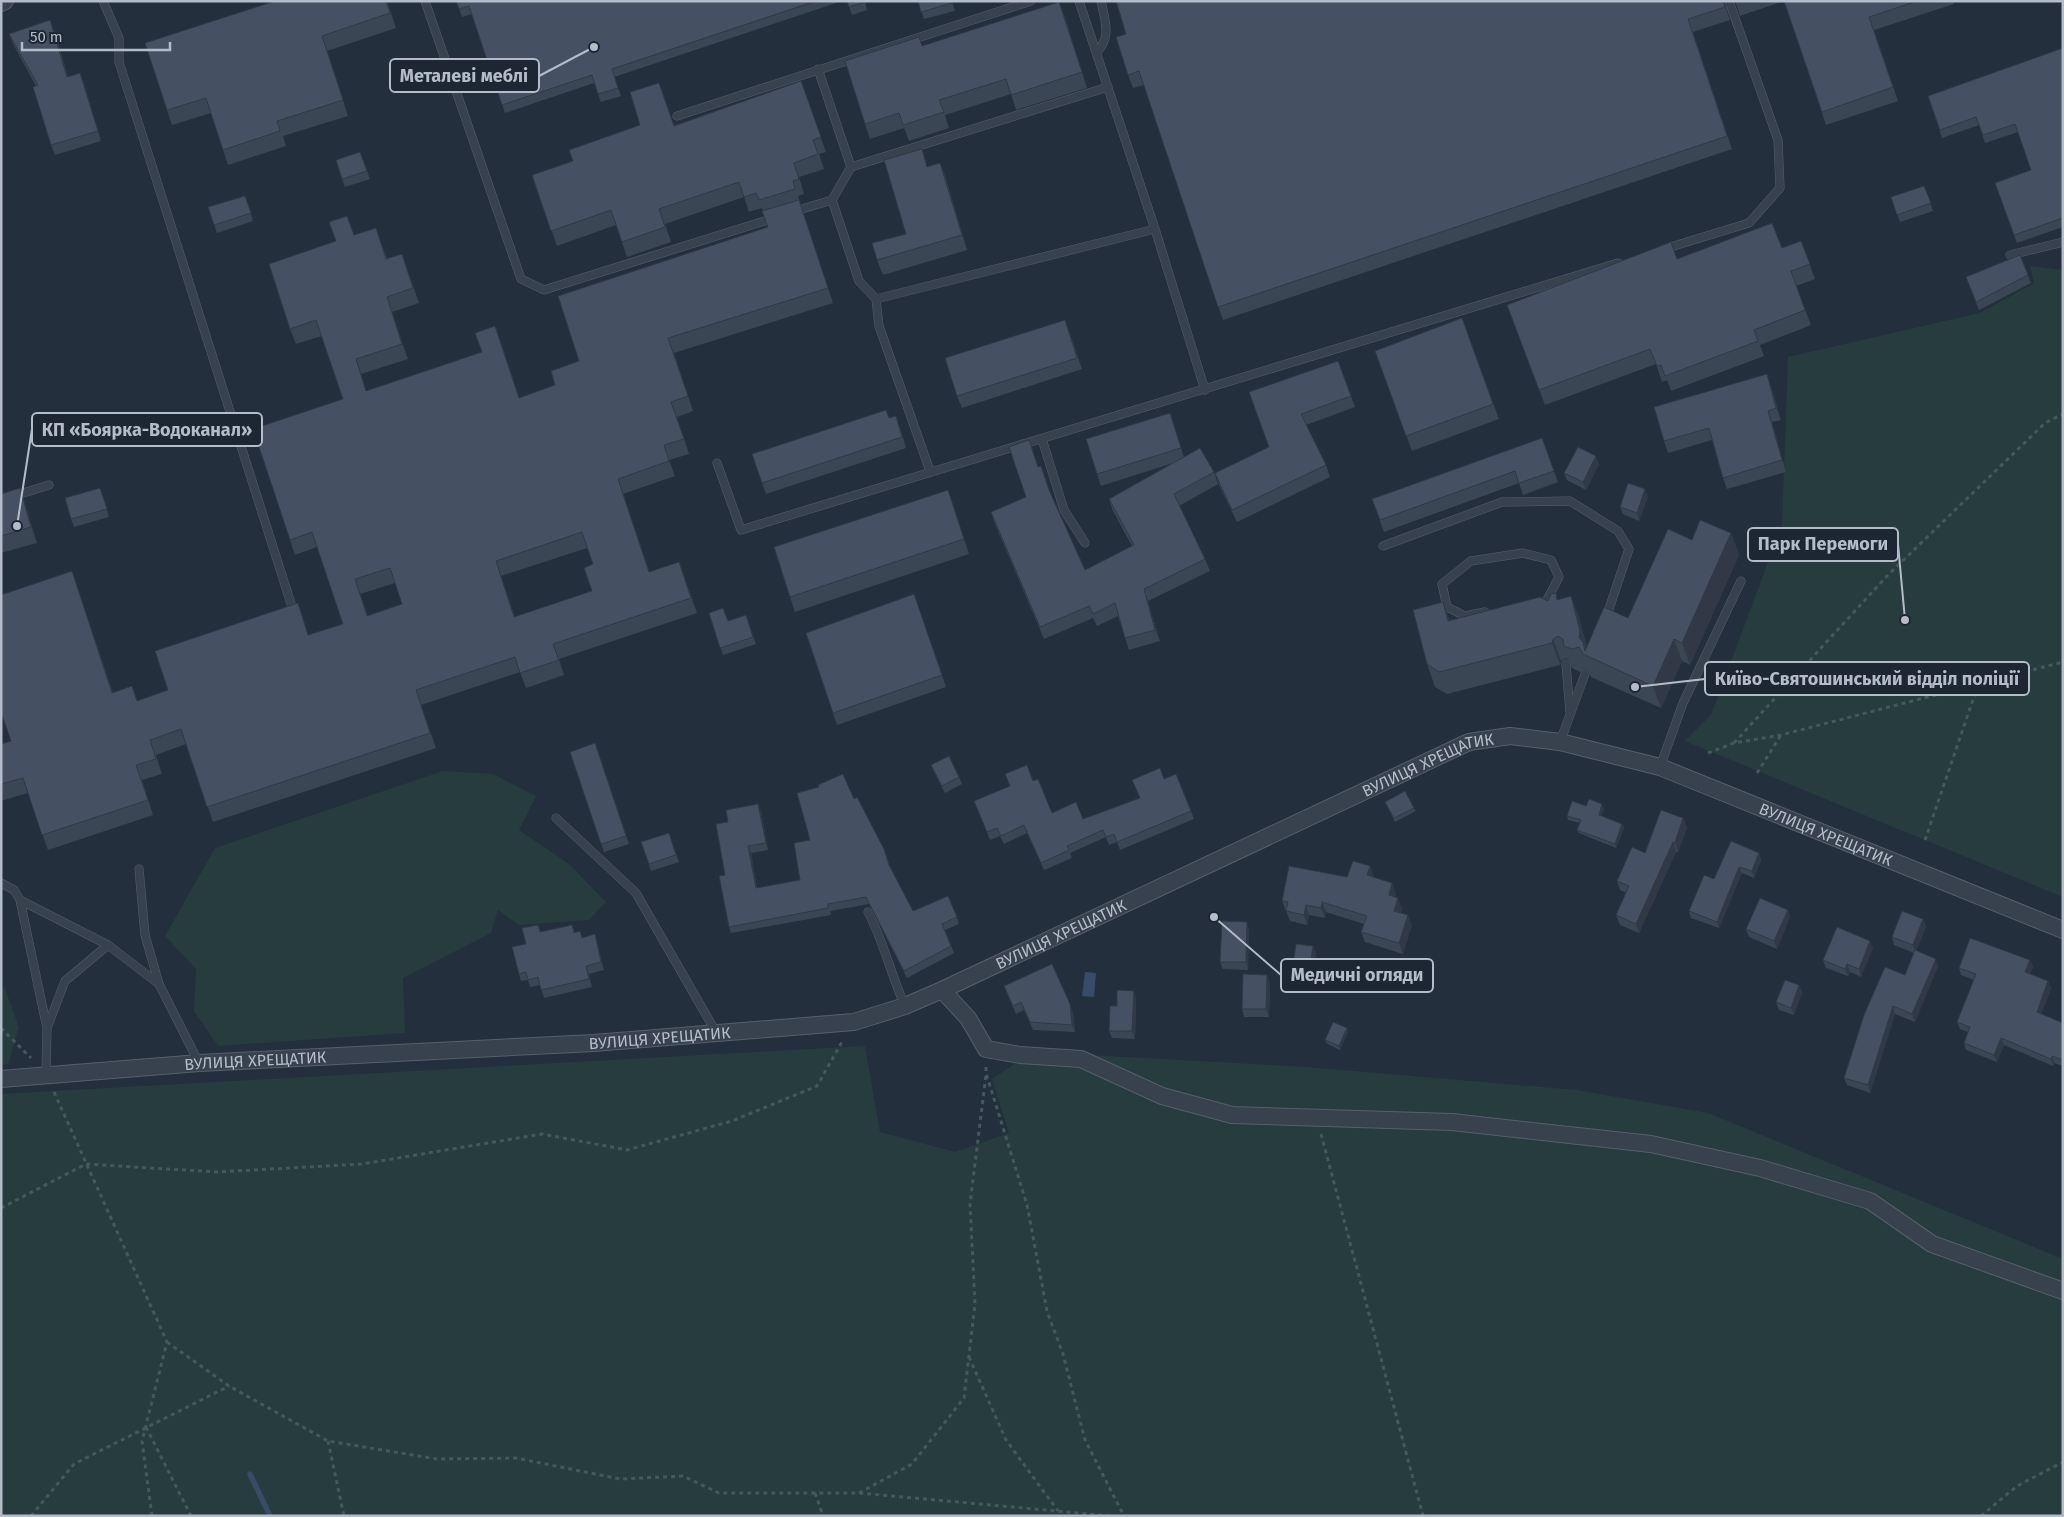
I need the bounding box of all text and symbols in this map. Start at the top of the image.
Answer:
scale bar [22,20,170,52]
text: 50 m [30,28,63,46]
callout: Металеві меблі [390,59,539,92]
text: Металеві меблі [400,65,528,87]
callout: КП «Боярка-Водоканал» [32,413,262,446]
text: КП «Боярка-Водоканал» [42,419,252,441]
callout: Парк Перемоги [1748,528,1898,561]
text: Парк Перемоги [1758,533,1888,555]
callout: Київо-Святошинський відділ поліції [1705,662,2029,695]
text: Київо-Святошинський відділ поліції [1715,668,2021,690]
street label: ВУЛИЦЯ ХРЕЩАТИК [1359,729,1496,801]
street label: ВУЛИЦЯ ХРЕЩАТИК [1756,799,1896,870]
street label: ВУЛИЦЯ ХРЕЩАТИК [993,895,1130,973]
callout: Медичні огляди [1281,959,1433,992]
text: Медичні огляди [1291,964,1423,986]
street label: ВУЛИЦЯ ХРЕЩАТИК [588,1023,732,1053]
street label: ВУЛИЦЯ ХРЕЩАТИК [184,1048,327,1074]

